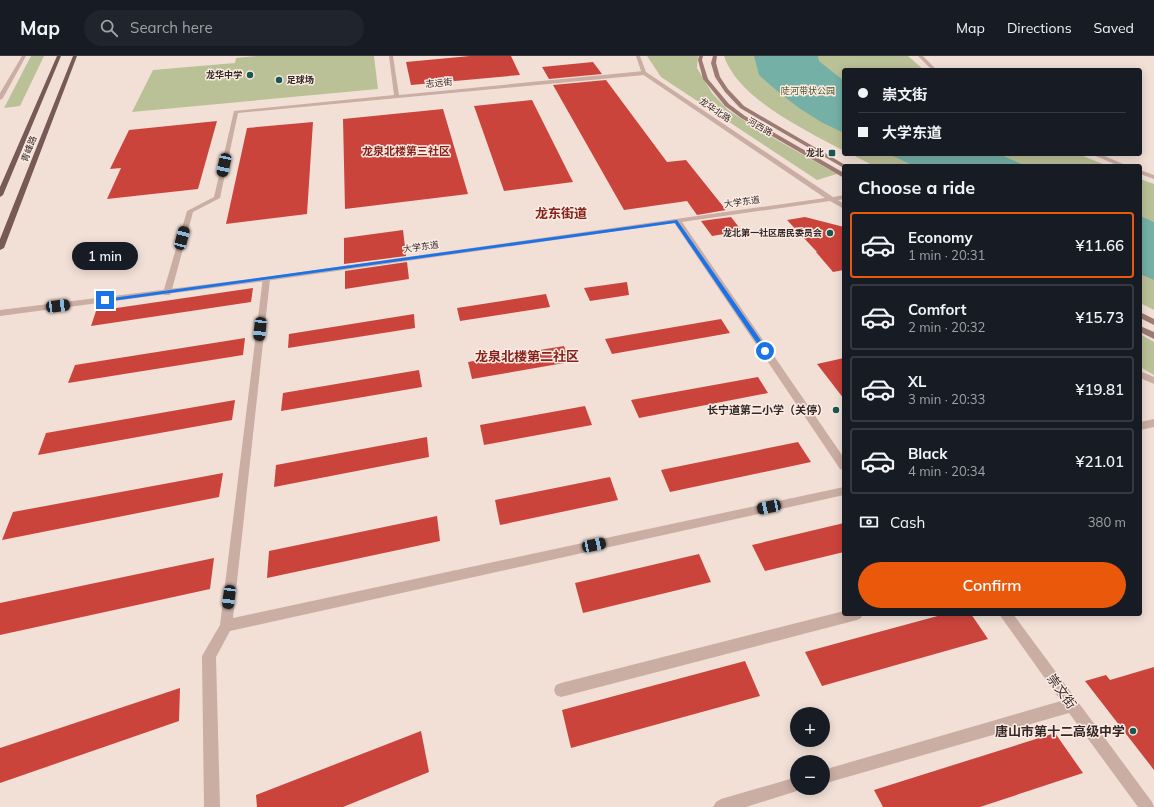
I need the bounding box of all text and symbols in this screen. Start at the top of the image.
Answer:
search box [84,10,364,46]
text: Map [20,16,60,40]
icon: search [98,17,120,39]
text: Search here [130,18,213,37]
text: Map [956,19,985,37]
text: Directions [1007,19,1072,37]
text: Saved [1094,19,1134,37]
place label: 龙华中学 [206,69,242,80]
marker: 龙华中学 [245,70,255,80]
place label: 足球场 [287,74,314,85]
marker: 足球场 [274,75,284,85]
street label: 志远街 [425,76,453,89]
park label: 陡河带状公园 [781,85,835,96]
text: 崇文街 [882,85,927,104]
street label: 龙华北路 [697,95,733,124]
street label: 河西路 [746,115,775,138]
text: 大学东道 [882,123,942,142]
street label: 青峰路 [19,134,39,163]
district label: 龙泉北楼第三社区 [362,144,450,158]
place label: 龙北 [806,147,824,158]
marker: 龙北 [827,148,837,158]
car [216,152,232,178]
text: Choose a ride [858,176,975,199]
street label: 大学东道 [723,194,761,209]
district label: 龙东街道 [535,205,587,221]
car [173,225,191,251]
place label: 龙北第一社区居民委员会 [723,227,822,238]
icon: car [860,227,896,263]
marker: 龙北第一社区居民委员会 [825,228,835,238]
text: Economy [908,228,973,247]
text: ¥11.66 [1075,236,1124,255]
street label: 大学东道 [402,239,440,254]
callout: 1 min [72,242,138,270]
text: 1 min · 20:31 [908,247,985,263]
text: 1 min [88,248,122,264]
route end [96,291,114,309]
car [45,299,71,313]
icon: car [860,299,896,335]
text: Comfort [908,300,966,319]
text: ¥15.73 [1075,308,1124,327]
car [253,316,267,342]
text: 2 min · 20:32 [908,319,985,335]
route start [756,342,774,360]
district label: 龙泉北楼第二社区 [475,348,579,364]
icon: car [860,371,896,407]
text: XL [908,372,926,391]
text: ¥19.81 [1075,380,1124,399]
text: 3 min · 20:33 [908,391,985,407]
place label: 长宁道第二小学（关停） [707,403,828,417]
marker: 长宁道第二小学（关停） [831,405,841,415]
icon: car [860,443,896,479]
text: Black [908,444,947,463]
text: ¥21.01 [1075,452,1124,471]
text: 4 min · 20:34 [908,463,985,479]
car [756,499,782,515]
icon: cash [858,511,880,533]
text: Cash [890,513,925,532]
text: 380 m [1088,514,1126,530]
car [581,537,607,553]
button: Confirm [858,562,1126,608]
car [222,584,236,610]
street label: 崇文街 [1044,671,1080,711]
map controls [790,707,830,795]
button: + [790,707,830,747]
place label: 唐山市第十二高级中学 [995,723,1125,739]
marker: 唐山市第十二高级中学 [1128,726,1138,736]
button: − [790,755,830,795]

